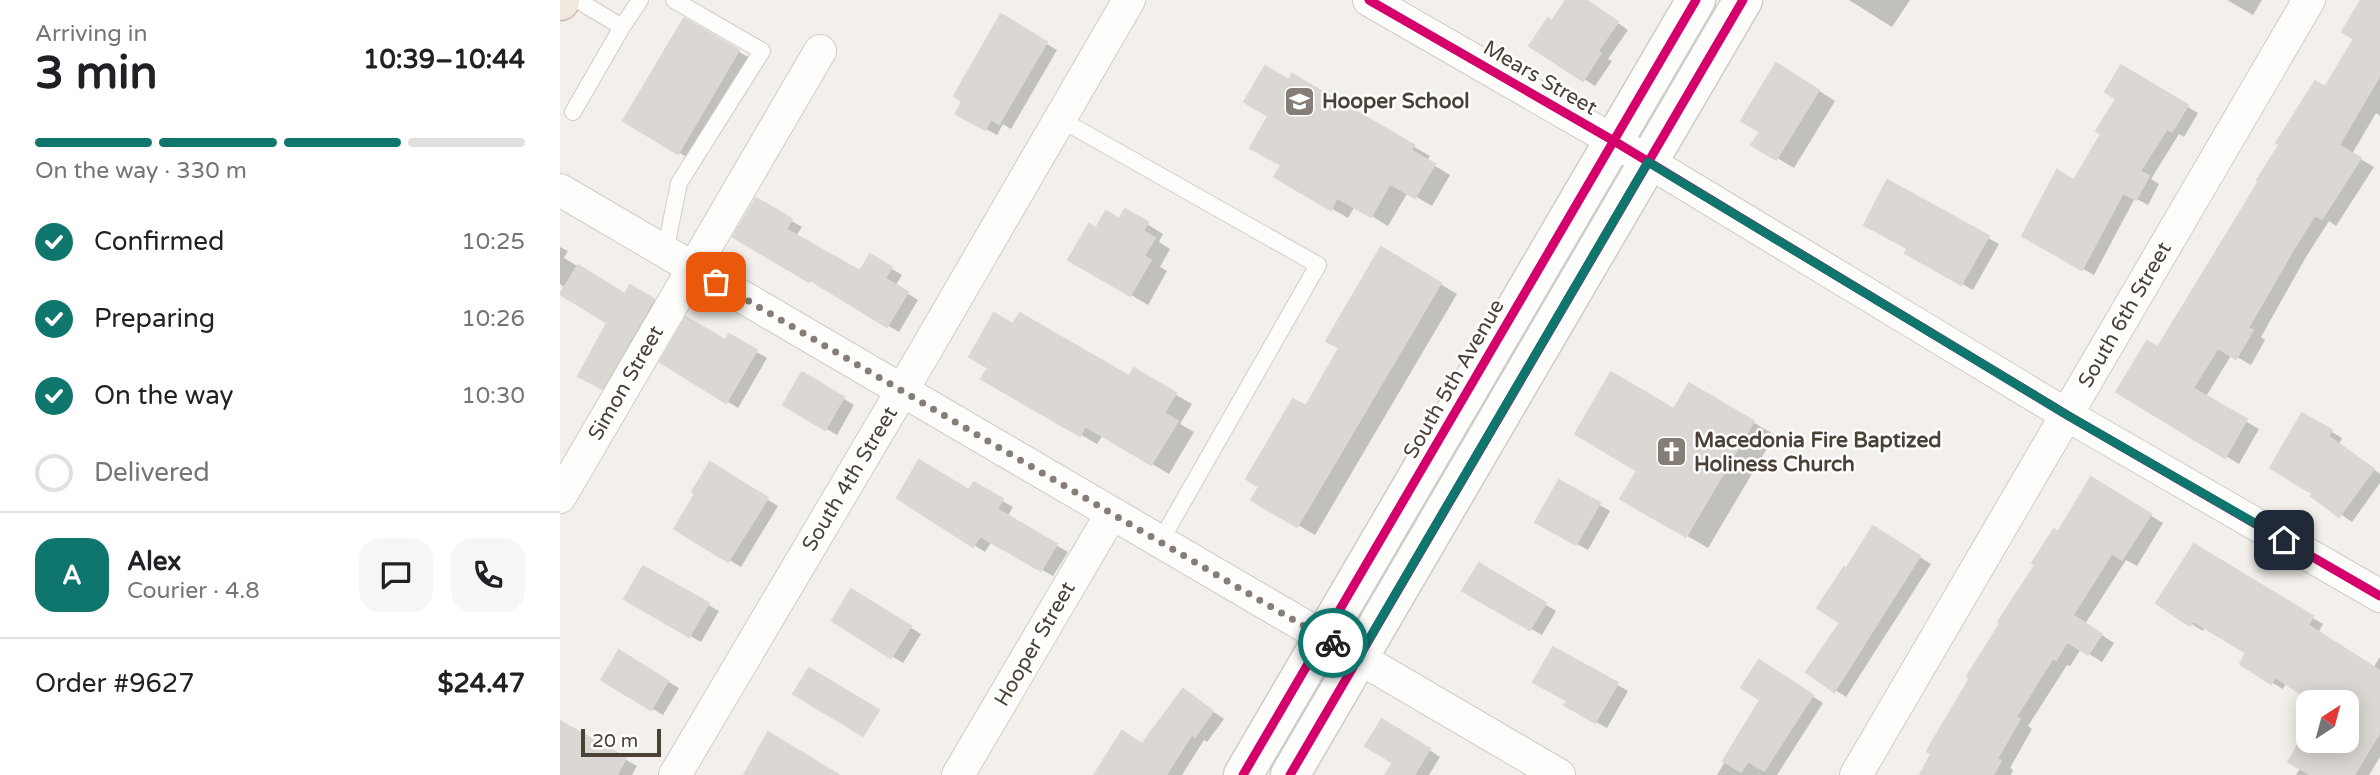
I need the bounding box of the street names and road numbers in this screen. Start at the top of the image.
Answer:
street label: Mears Street [1479,35,1601,121]
street label: South 6th Street [2073,238,2177,392]
street label: South 5th Avenue [1398,295,1510,463]
street label: Simon Street [583,321,669,445]
street label: South 4th Street [797,402,903,556]
street label: Hooper Street [989,577,1081,711]

